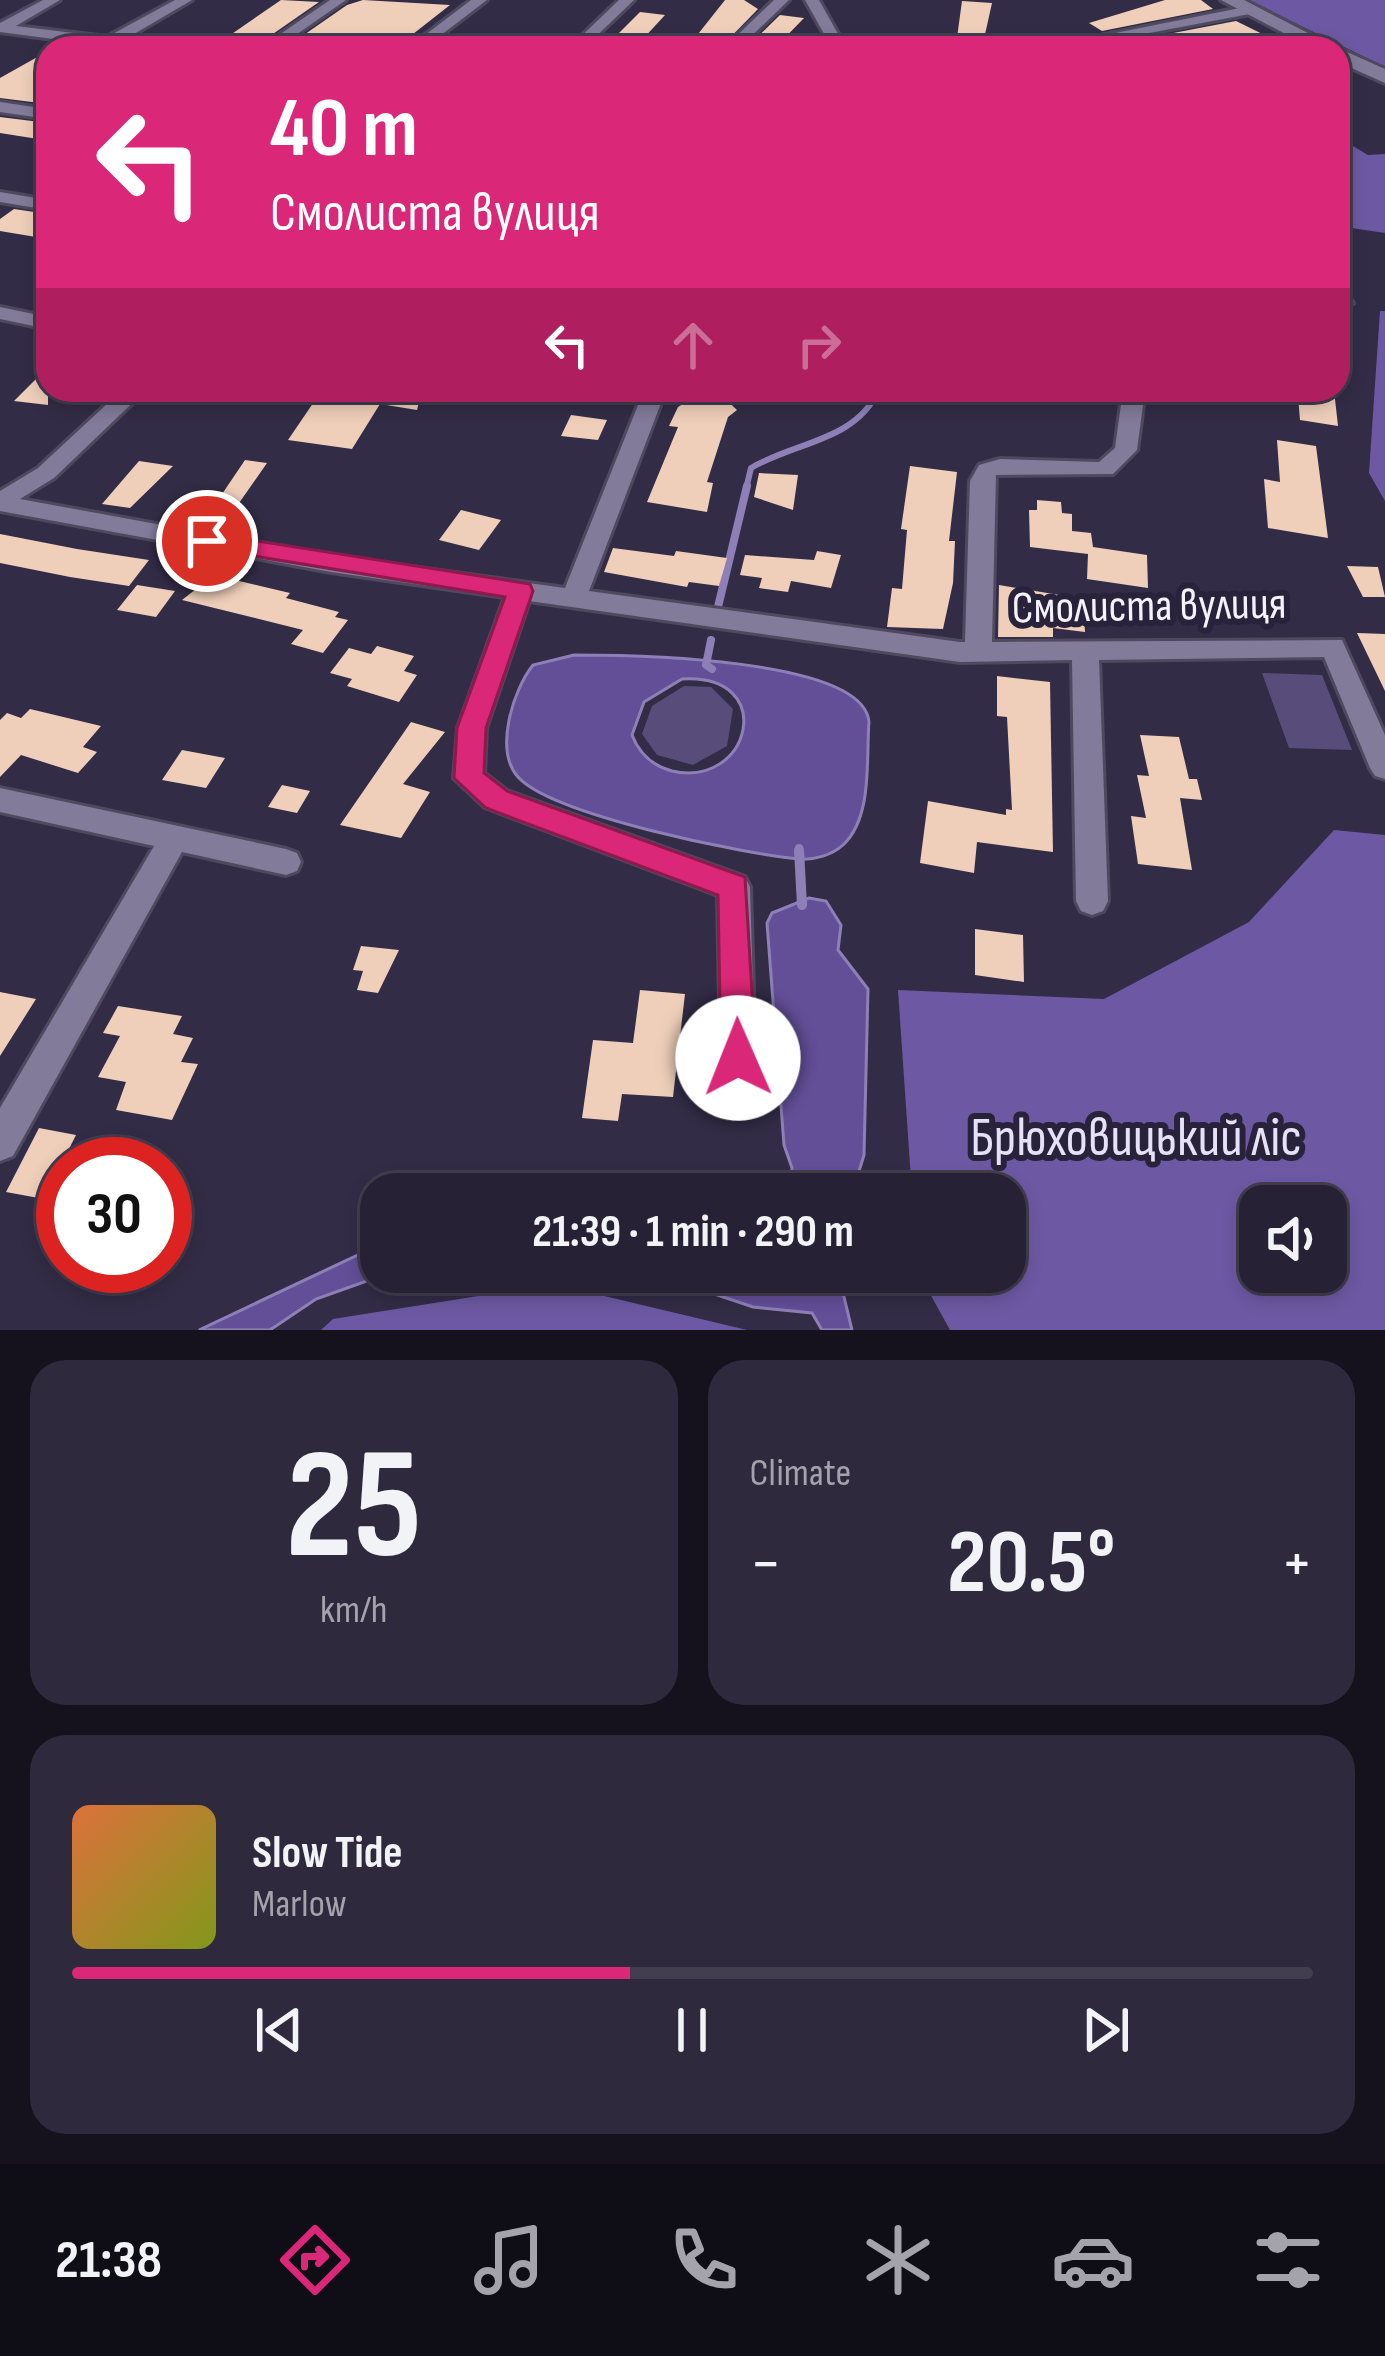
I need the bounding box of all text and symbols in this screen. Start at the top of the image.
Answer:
text: 40 m [270,79,418,180]
icon: left [72,84,228,240]
text: Смолиста вулиця [270,181,600,246]
icon: left [534,312,600,378]
icon: ahead [660,312,726,378]
icon: right [786,312,852,378]
pin [156,490,258,592]
icon: arrive [174,508,240,574]
street label: Смолиста вулиця [1011,577,1287,636]
position arrow [675,995,801,1121]
park label: Брюховицький ліс [970,1106,1302,1171]
speed limit sign: 30 [36,1137,192,1293]
map controls [1239,1185,1347,1293]
button: sound [1239,1185,1347,1293]
text: 21:39 · 1 min · 290 m [532,1205,854,1260]
text: 25 [285,1415,422,1602]
text: Climate [750,1450,851,1497]
text: 20.5° [947,1510,1115,1618]
text: − [750,1525,782,1604]
text: + [1281,1525,1313,1604]
text: km/h [320,1587,387,1634]
text: Slow Tide [252,1826,403,1881]
text: Marlow [252,1881,347,1928]
icon: previous [246,1997,312,2063]
icon: pause [659,1997,725,2063]
icon: next [1073,1997,1139,2063]
icon: directions [273,2218,357,2302]
icon: music [467,2218,551,2302]
icon: phone [662,2218,746,2302]
icon: climate [856,2218,940,2302]
icon: car [1051,2218,1135,2302]
icon: filters [1246,2218,1330,2302]
text: 21:38 [55,2228,162,2293]

